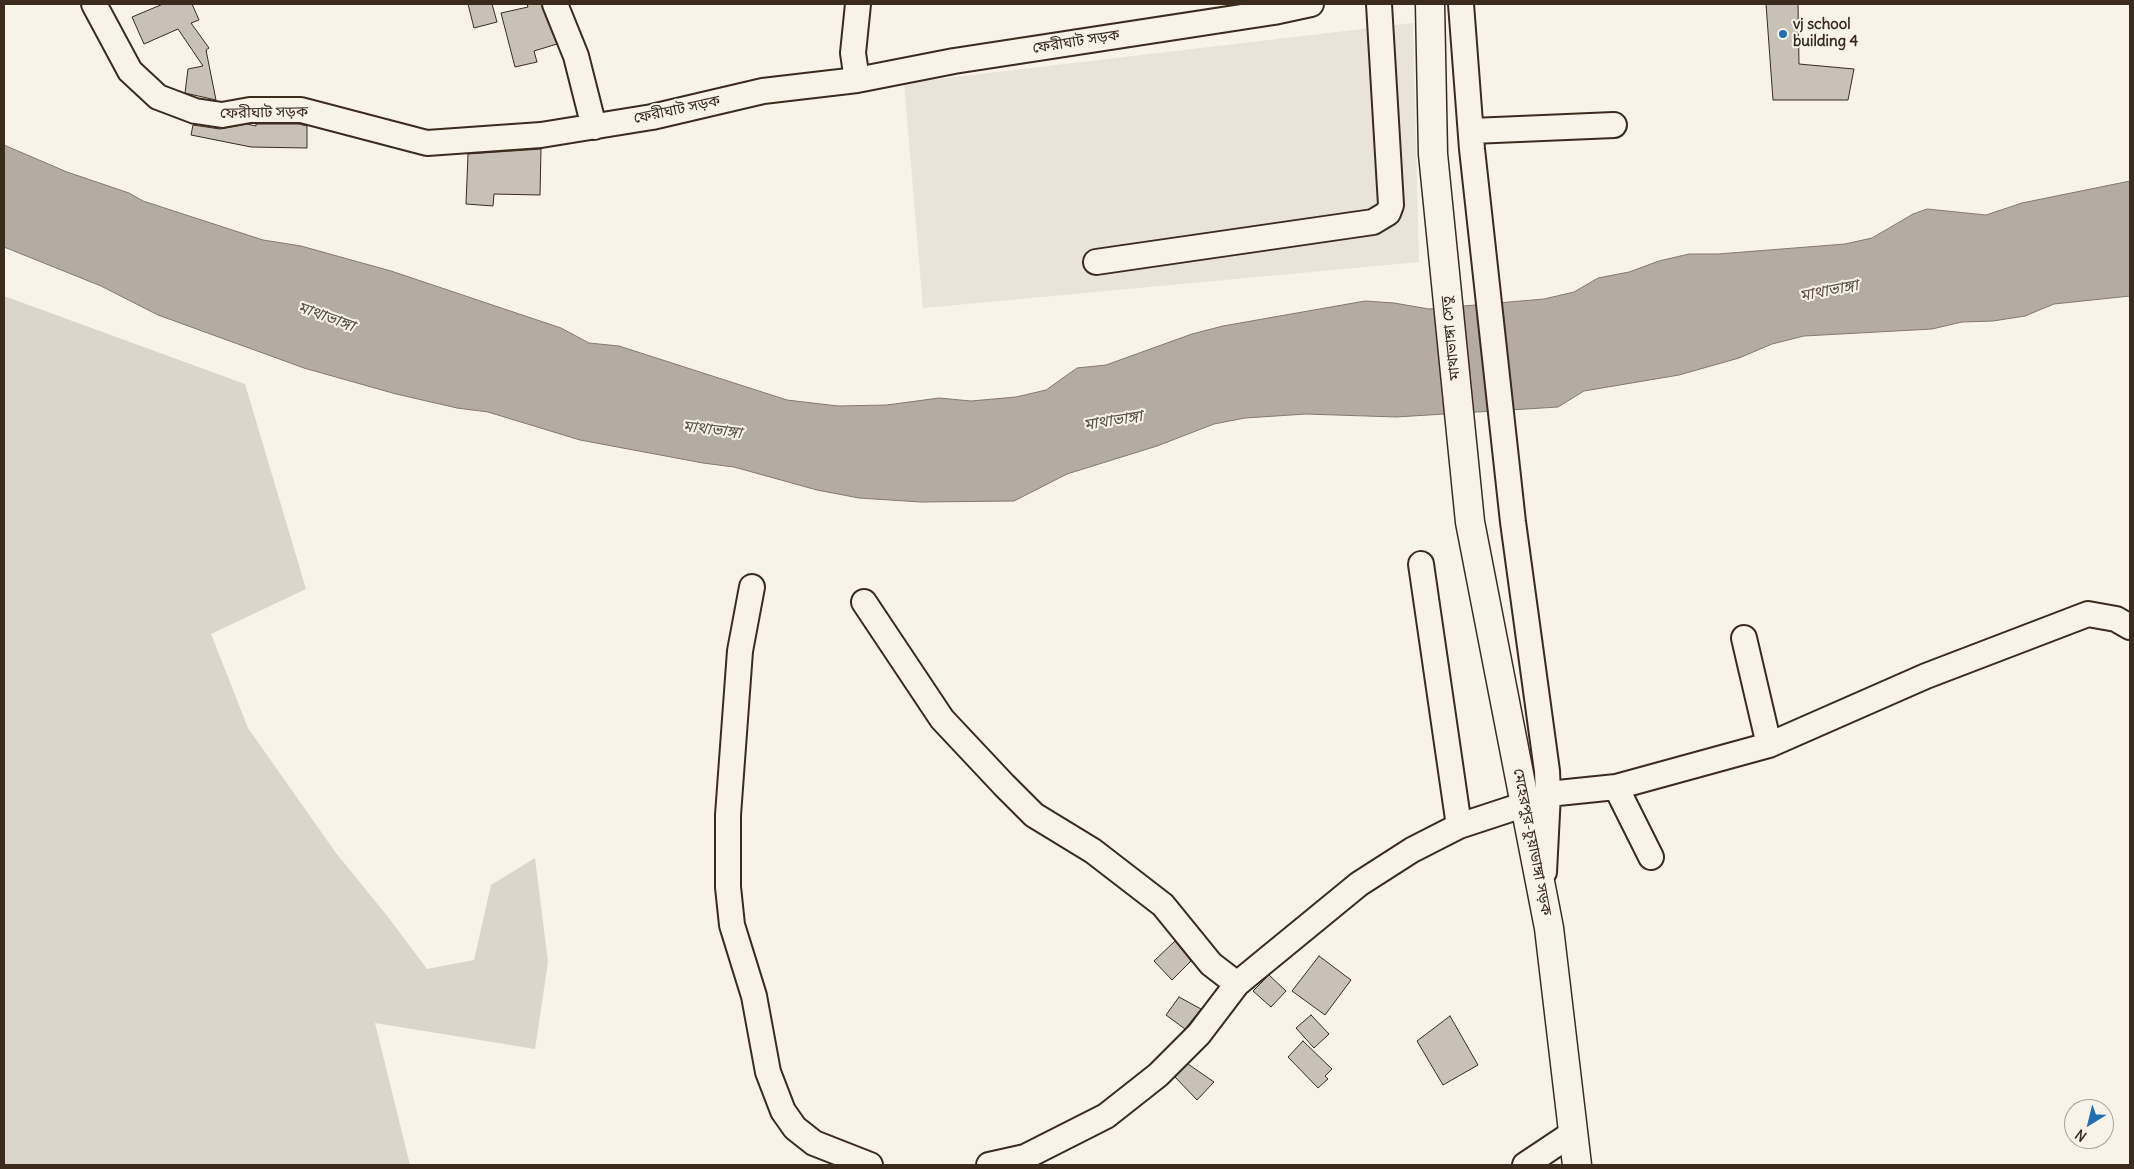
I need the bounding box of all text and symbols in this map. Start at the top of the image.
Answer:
place label: vj school building 4 [1793,16,1858,51]
street label: ফেরীঘাট সড়ক [1031,26,1121,58]
marker: vj school building 4 [1777,28,1789,40]
street label: ফেরীঘাট সড়ক [632,92,722,128]
street label: ফেরীঘাট সড়ক [220,103,308,123]
water label: মাথাভাঙ্গা [1798,276,1860,306]
street label: মাথাভাঙ্গা সেতু [1438,295,1464,381]
water label: মাথাভাঙ্গা [295,298,357,336]
water label: মাথাভাঙ্গা [1082,407,1144,435]
water label: মাথাভাঙ্গা [681,417,743,443]
street label: মেহেরপুর-চুয়াডাঙ্গা সড়ক [1509,767,1555,917]
north arrow [2064,1099,2114,1149]
text: N [2072,1125,2090,1145]

